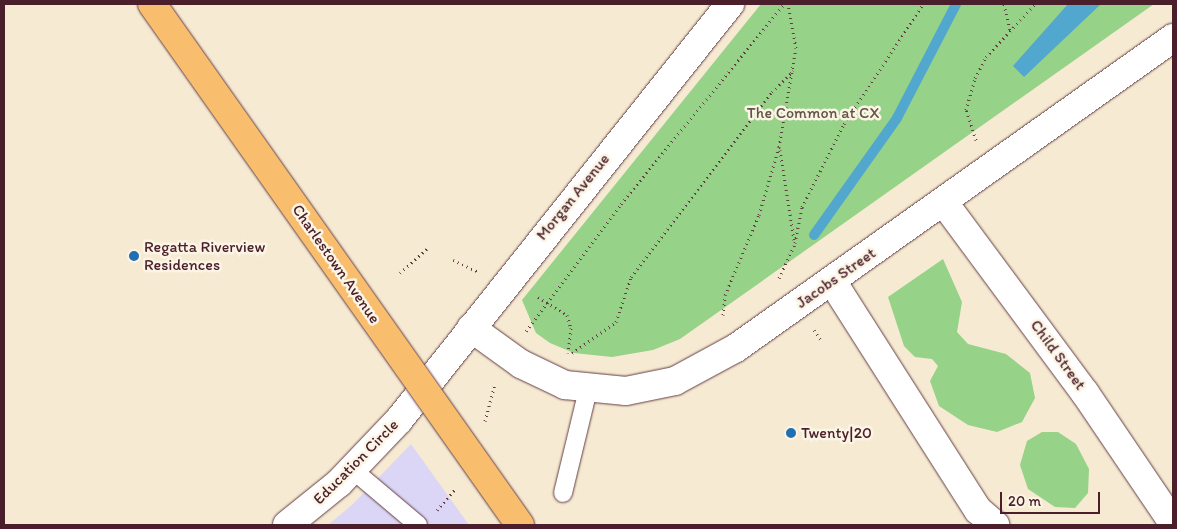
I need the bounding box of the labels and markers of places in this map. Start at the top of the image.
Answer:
place label: Regatta Riverview Residences [144,237,265,275]
marker: Regatta Riverview Residences [128,250,140,262]
place label: Twenty|20 [801,423,872,443]
marker: Twenty|20 [785,427,797,439]

